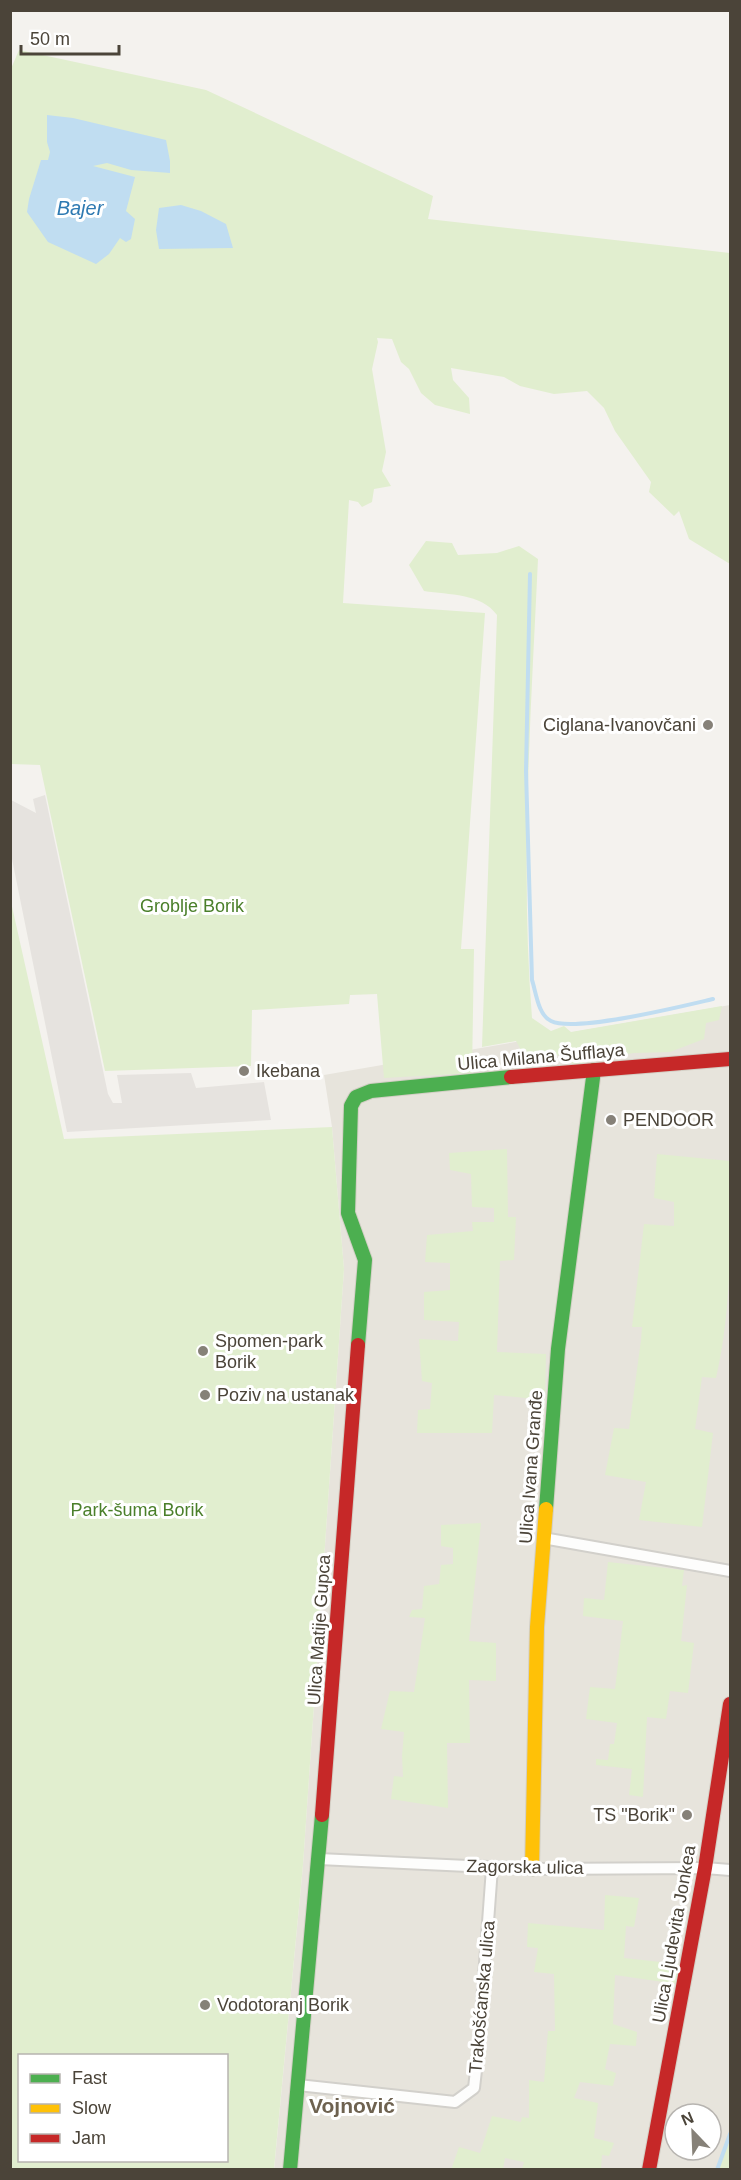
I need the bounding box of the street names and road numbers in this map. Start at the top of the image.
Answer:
street label: Ulica Milana Šufflaya [456,1039,626,1074]
street label: Ulica Ivana Granđe [516,1389,546,1545]
street label: Ulica Matije Gupca [304,1553,334,1706]
street label: Ulica Ljudevita Jonkea [649,1843,700,2024]
street label: Zagorska ulica [466,1856,585,1878]
street label: Trakošćanska ulica [465,1919,499,2074]

